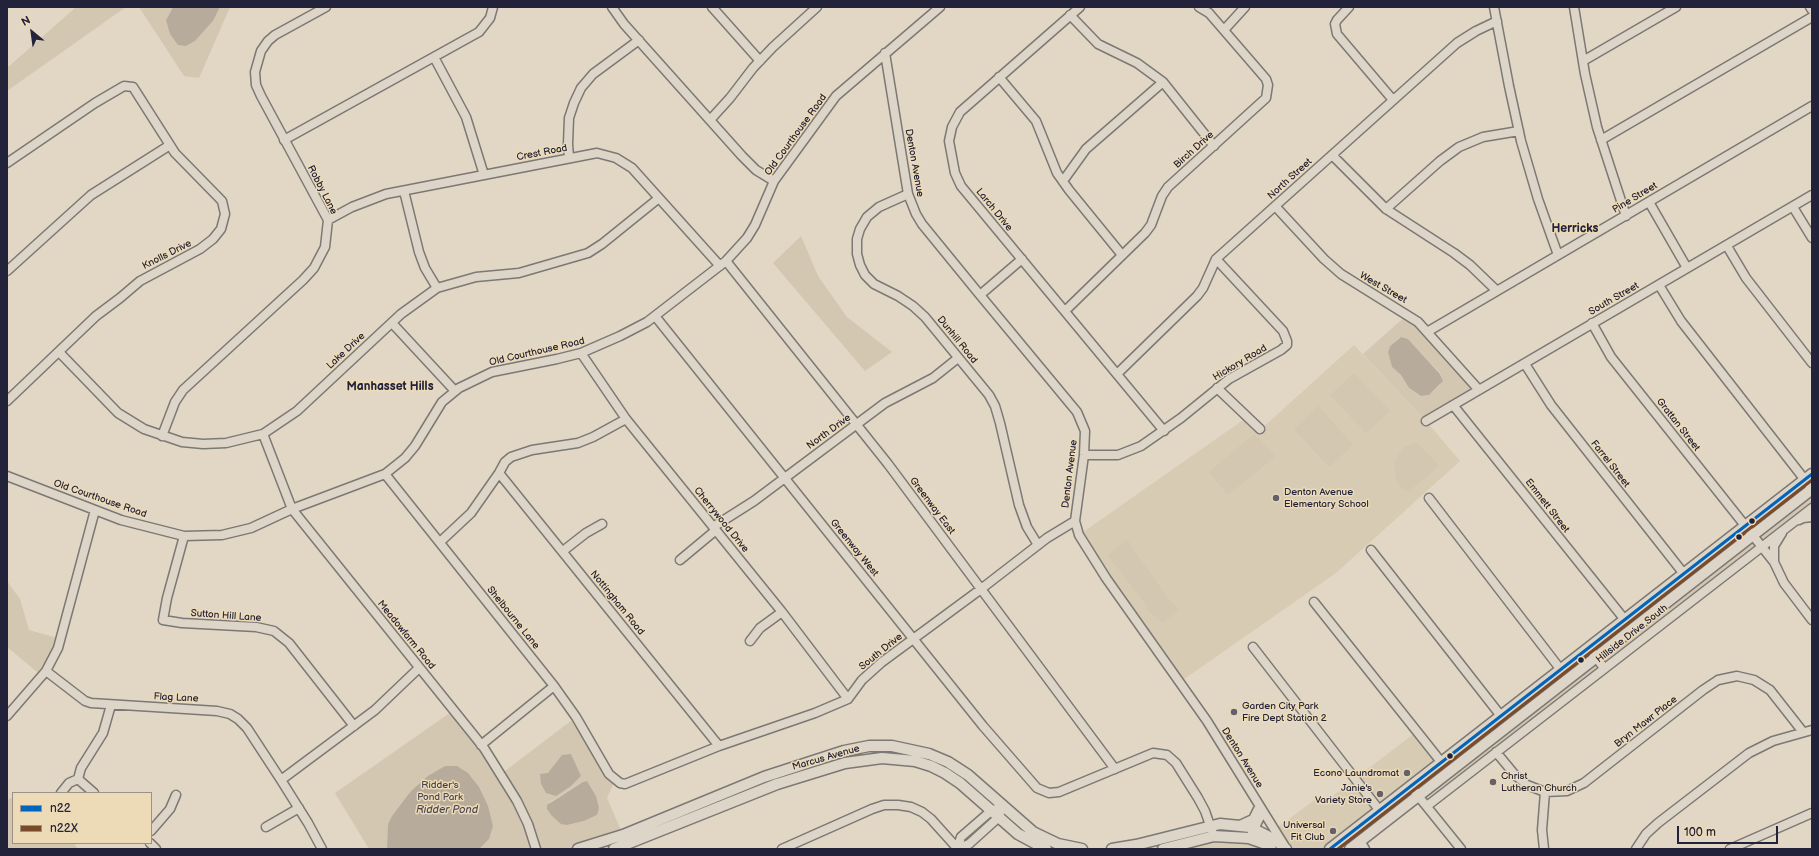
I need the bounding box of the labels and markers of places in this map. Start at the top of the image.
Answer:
place label: Denton Avenue Elementary School [1284,486,1369,510]
marker: Denton Avenue Elementary School [1271,493,1281,503]
unlabelled marker [1747,516,1757,526]
unlabelled marker [1734,532,1744,542]
unlabelled marker [1576,655,1586,665]
place label: Garden City Park Fire Dept Station 2 [1242,700,1327,724]
marker: Garden City Park Fire Dept Station 2 [1229,707,1239,717]
unlabelled marker [1445,751,1455,761]
place label: Econo Laundromat [1313,767,1399,779]
marker: Econo Laundromat [1402,768,1412,778]
place label: Christ Lutheran Church [1501,770,1577,794]
marker: Christ Lutheran Church [1488,777,1498,787]
place label: Janie's Variety Store [1315,782,1372,806]
marker: Janie's Variety Store [1375,789,1385,799]
place label: Universal Fit Club [1283,819,1325,842]
marker: Universal Fit Club [1328,826,1338,836]

